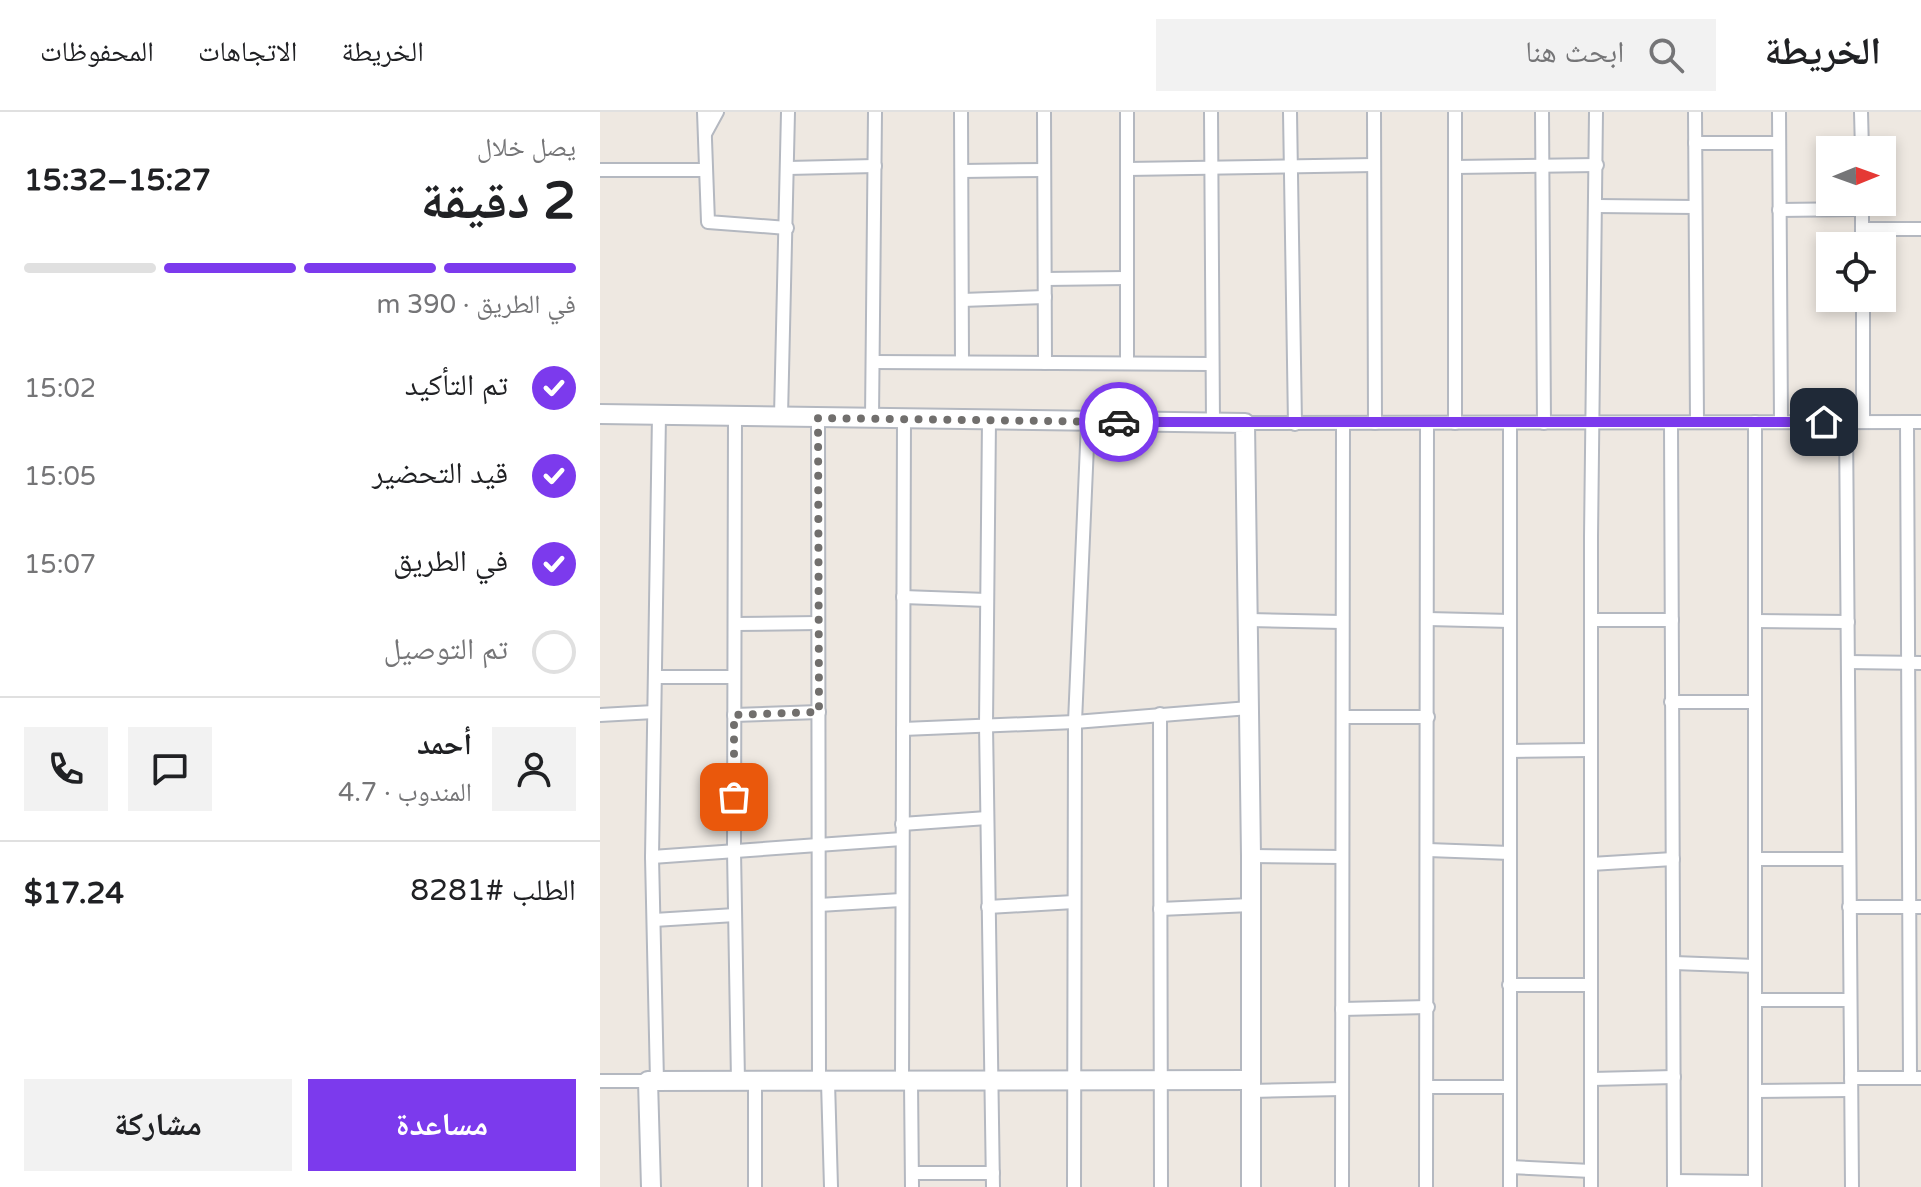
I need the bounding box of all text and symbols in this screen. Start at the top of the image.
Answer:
search box [1156,19,1716,91]
text: الخريطة [1764,29,1881,75]
icon: search [1644,33,1688,77]
text: ابحث هنا [1525,34,1624,71]
text: المحفوظات [40,35,154,69]
text: الاتجاهات [198,35,297,69]
text: الخريطة [341,35,424,69]
text: يصل خلال [477,132,576,163]
north arrow [1816,136,1896,216]
map controls [1816,136,1896,312]
text: 15:27–15:32 [24,162,211,199]
text: 2 دقيقة [421,170,576,233]
button: locate [1816,232,1896,312]
text: في الطريق · 390 m [376,289,576,320]
icon: check [532,366,576,410]
text: تم التأكيد [405,367,508,404]
text: 15:02 [24,373,96,404]
courier [1079,382,1159,462]
pin [1790,388,1858,456]
icon: car [1097,400,1141,444]
icon: home [1802,400,1846,444]
icon: check [532,454,576,498]
text: قيد التحضير [372,455,508,492]
text: 15:05 [24,461,96,492]
icon: check [532,542,576,586]
text: في الطريق [393,543,508,580]
text: 15:07 [24,549,96,580]
text: تم التوصيل [384,631,508,668]
text: أحمد [417,726,472,763]
button: phone [24,727,108,811]
button: chat [128,727,212,811]
button: person [492,727,576,811]
pin [700,763,768,831]
icon: bag [712,775,756,819]
text: المندوب · 4.7 [338,777,472,808]
text: الطلب #8281 [410,872,576,909]
text: $17.24 [24,875,124,912]
button: مشاركة [24,1079,292,1171]
button: مساعدة [308,1079,576,1171]

